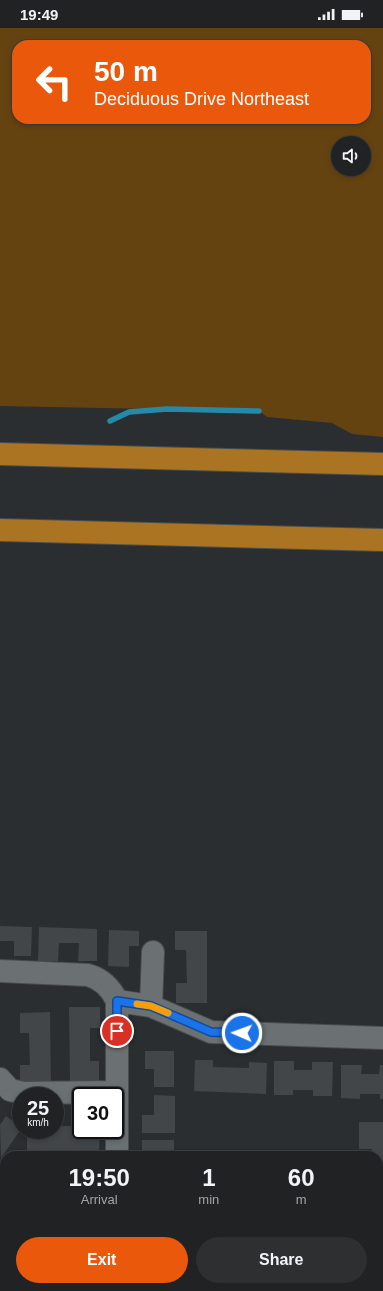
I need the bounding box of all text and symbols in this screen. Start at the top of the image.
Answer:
text: 19:49 [20,6,58,23]
icon: left [28,56,80,108]
text: 50 m [94,56,158,87]
text: Deciduous Drive Northeast [94,89,309,109]
map controls [331,136,371,176]
button: sound [331,136,371,176]
position arrow [221,1012,263,1054]
pin [100,1014,134,1048]
icon: arrive [106,1020,128,1042]
speed limit sign: 30 [72,1087,124,1139]
text: 25 [27,1097,49,1119]
text: km/h [27,1117,49,1128]
text: 19:50 [68,1164,130,1191]
text: 1 [202,1164,216,1191]
text: 60 [288,1164,315,1191]
text: Arrival [81,1192,118,1207]
text: min [198,1192,219,1207]
text: m [296,1192,307,1207]
button: Exit [16,1237,188,1283]
button: Share [196,1237,367,1283]

